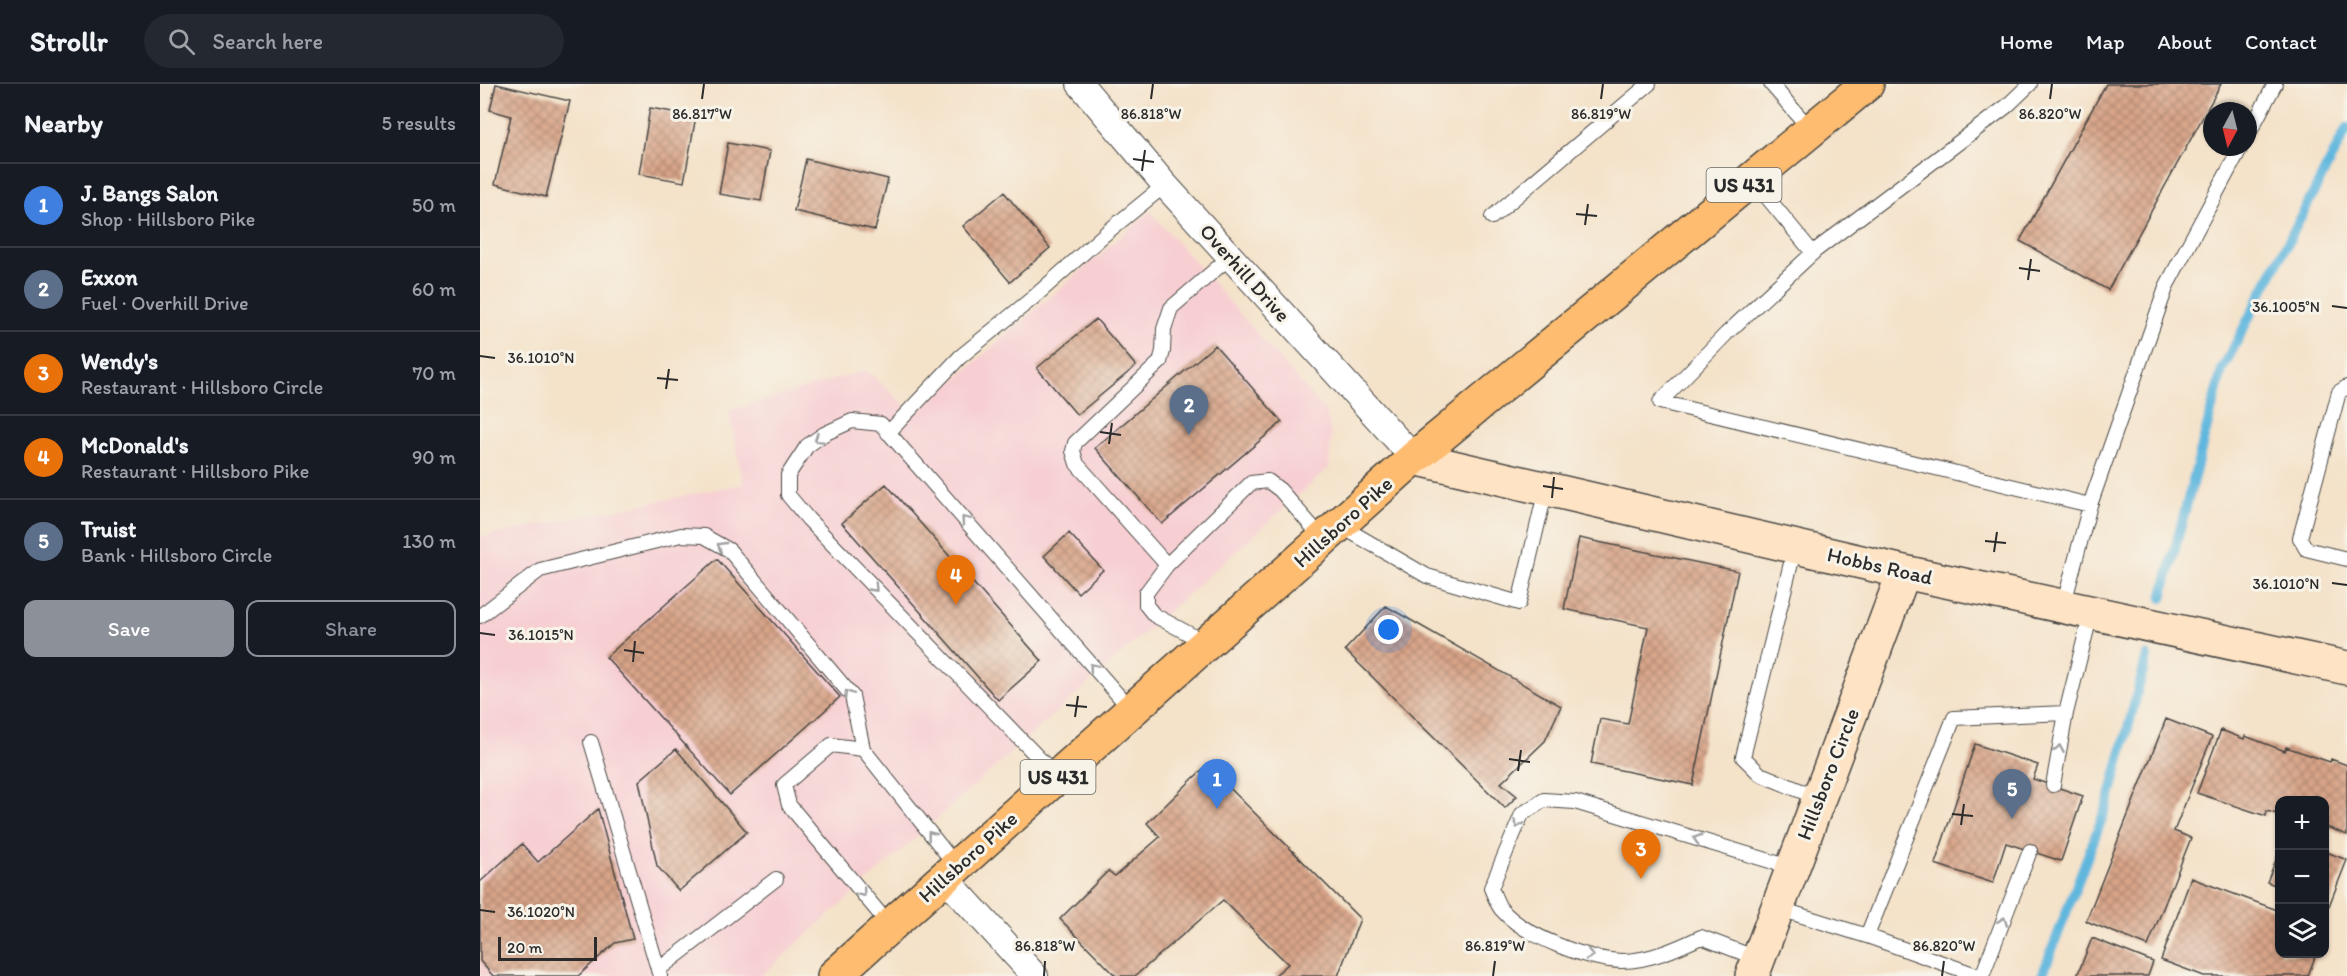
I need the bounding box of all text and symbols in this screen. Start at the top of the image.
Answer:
search box [144,14,564,68]
text: Strollr [30,24,108,58]
icon: search [165,25,198,58]
text: Search here [213,28,323,55]
text: Home [2000,29,2053,54]
text: Map [2086,29,2125,54]
text: About [2158,29,2212,54]
text: Contact [2245,29,2317,54]
north arrow [2203,102,2257,156]
text: 86.817°W [672,105,732,123]
text: 86.818°W [1121,105,1181,123]
text: 86.819°W [1571,105,1631,123]
text: 86.820°W [2019,105,2081,123]
text: Nearby [24,107,103,139]
text: 5 results [382,111,456,135]
road number: US 431 [1706,168,1782,202]
text: J. Bangs Salon [81,180,218,207]
text: 1 [39,193,48,217]
text: 50 m [412,193,456,217]
text: Shop · Hillsboro Pike [81,207,255,231]
street label: Overhill Drive [1195,218,1296,327]
text: Exxon [81,264,138,291]
text: 2 [38,277,49,301]
text: 60 m [412,277,456,301]
text: Fuel · Overhill Drive [81,291,249,315]
text: 36.1005°N [2252,298,2320,316]
text: Wendy's [81,348,158,375]
text: 36.1010°N [508,349,574,367]
text: 3 [38,361,49,385]
text: 70 m [412,361,456,385]
text: Restaurant · Hillsboro Circle [81,375,323,399]
pin: 2 [1170,386,1208,435]
text: McDonald's [81,432,189,459]
one-way arrow [814,432,825,443]
text: 4 [37,445,50,469]
text: 90 m [412,445,456,469]
text: Restaurant · Hillsboro Pike [81,459,309,483]
street label: Hillsboro Pike [1288,471,1397,573]
text: Truist [81,516,136,543]
one-way arrow [961,516,972,527]
text: 5 [38,529,49,553]
text: 130 m [402,529,456,553]
street label: Hobbs Road [1825,541,1936,590]
one-way arrow [717,542,727,554]
text: Bank · Hillsboro Circle [81,543,272,567]
pin: 4 [936,556,976,605]
text: 36.1010°N [2253,575,2319,593]
one-way arrow [867,581,878,592]
button: Save [24,600,234,657]
button: Share [246,600,456,657]
your location [1374,615,1403,644]
text: 36.1015°N [508,626,574,644]
one-way arrow [1089,663,1100,674]
one-way arrow [844,689,855,700]
street label: Hillsboro Circle [1791,704,1864,843]
one-way arrow [2053,744,2065,754]
road number: US 431 [1020,760,1096,794]
pin: 1 [1198,760,1236,809]
pin: 5 [1992,770,2032,819]
map controls [2275,796,2329,958]
button: + [2275,796,2329,850]
street label: Hillsboro Pike [913,806,1022,908]
one-way arrow [1513,817,1525,828]
pin: 3 [1622,830,1660,879]
one-way arrow [927,831,938,842]
one-way arrow [1692,834,1703,846]
button: − [2275,850,2329,904]
one-way arrow [855,886,866,897]
text: 36.1020°N [507,903,575,921]
button: layers [2275,904,2329,958]
one-way arrow [1995,917,2008,927]
scale bar [498,934,597,962]
text: 86.818°W [1015,937,1075,955]
text: 86.819°W [1465,937,1525,955]
text: 86.820°W [1913,937,1975,955]
text: 20 m [507,938,542,957]
one-way arrow [1585,948,1595,961]

